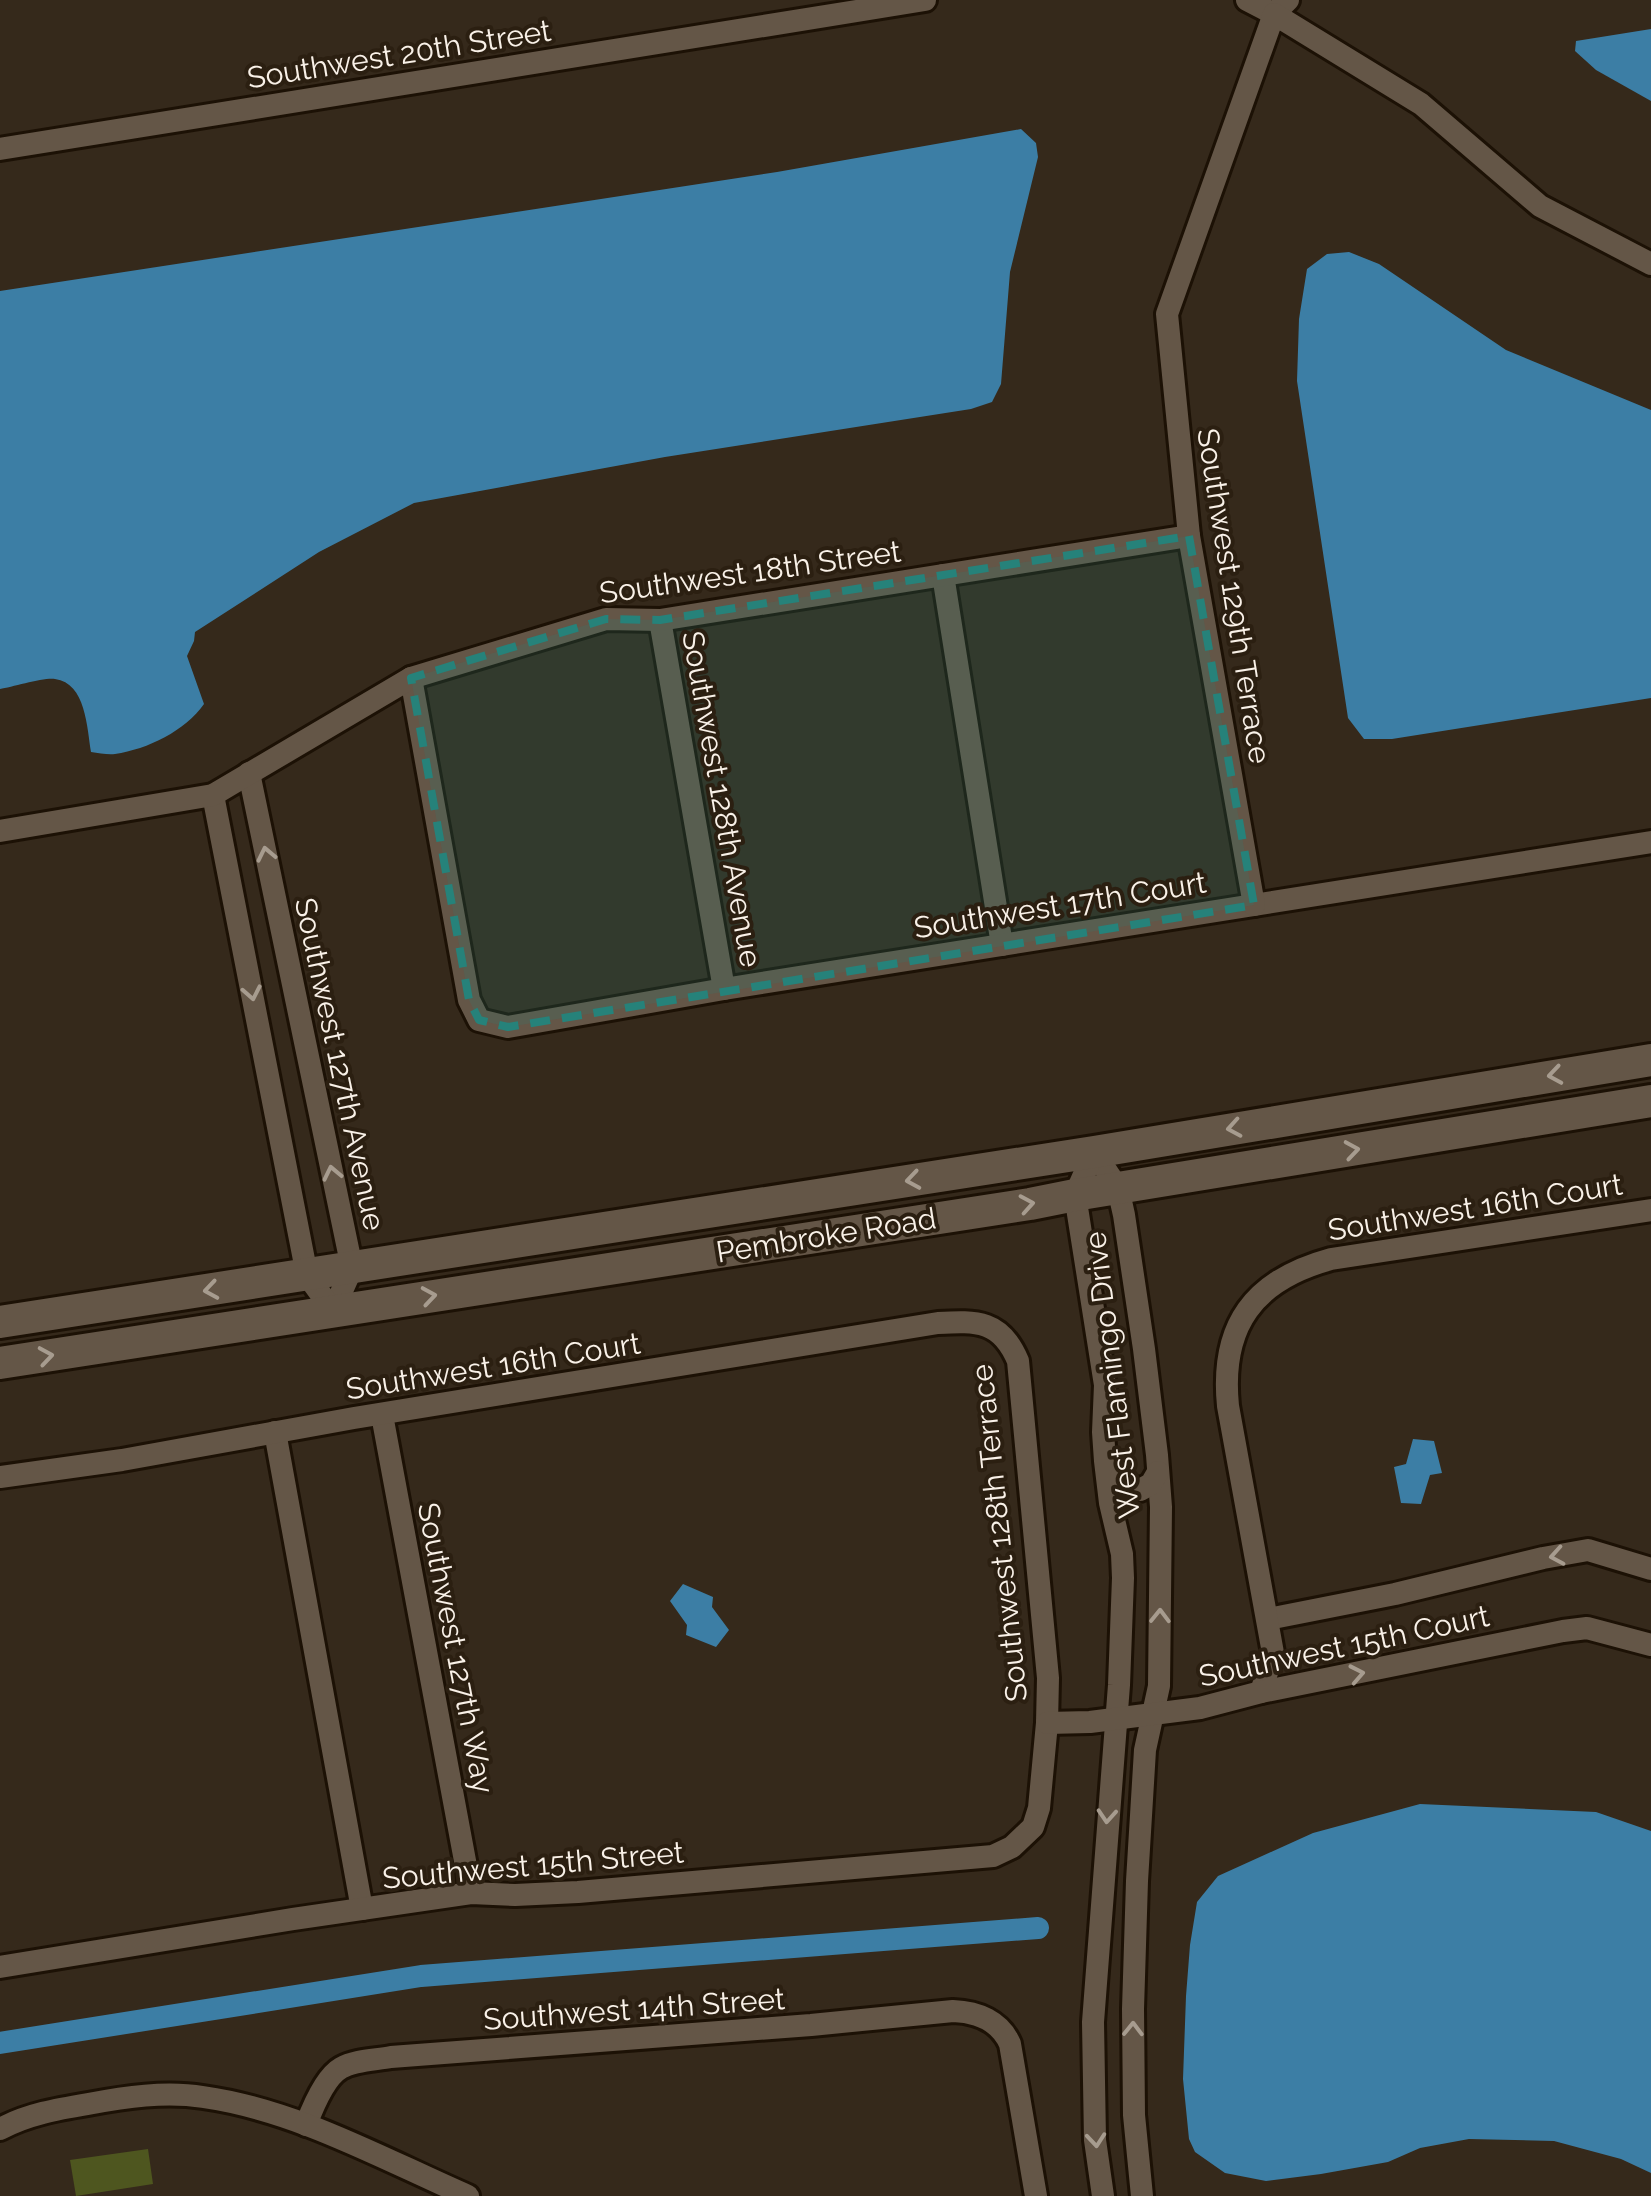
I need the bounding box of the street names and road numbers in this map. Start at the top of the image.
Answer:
street label: Southwest 20th Street [245,13,553,95]
street label: Southwest 129th Terrace [1190,426,1278,766]
street label: Southwest 18th Street [597,534,903,610]
street label: Southwest 128th Avenue [675,628,769,970]
street label: Southwest 17th Court [911,865,1209,945]
street label: Southwest 127th Avenue [288,895,392,1233]
street label: Southwest 16th Court [1325,1166,1625,1248]
street label: Pembroke Road [713,1200,939,1270]
street label: West Flamingo Drive [1077,1230,1147,1520]
street label: Southwest 16th Court [343,1325,643,1407]
street label: Southwest 128th Terrace [964,1363,1034,1703]
street label: Southwest 127th Way [411,1500,501,1796]
street label: Southwest 15th Court [1196,1598,1492,1694]
street label: Southwest 15th Street [381,1834,685,1896]
street label: Southwest 14th Street [482,1981,786,2037]

